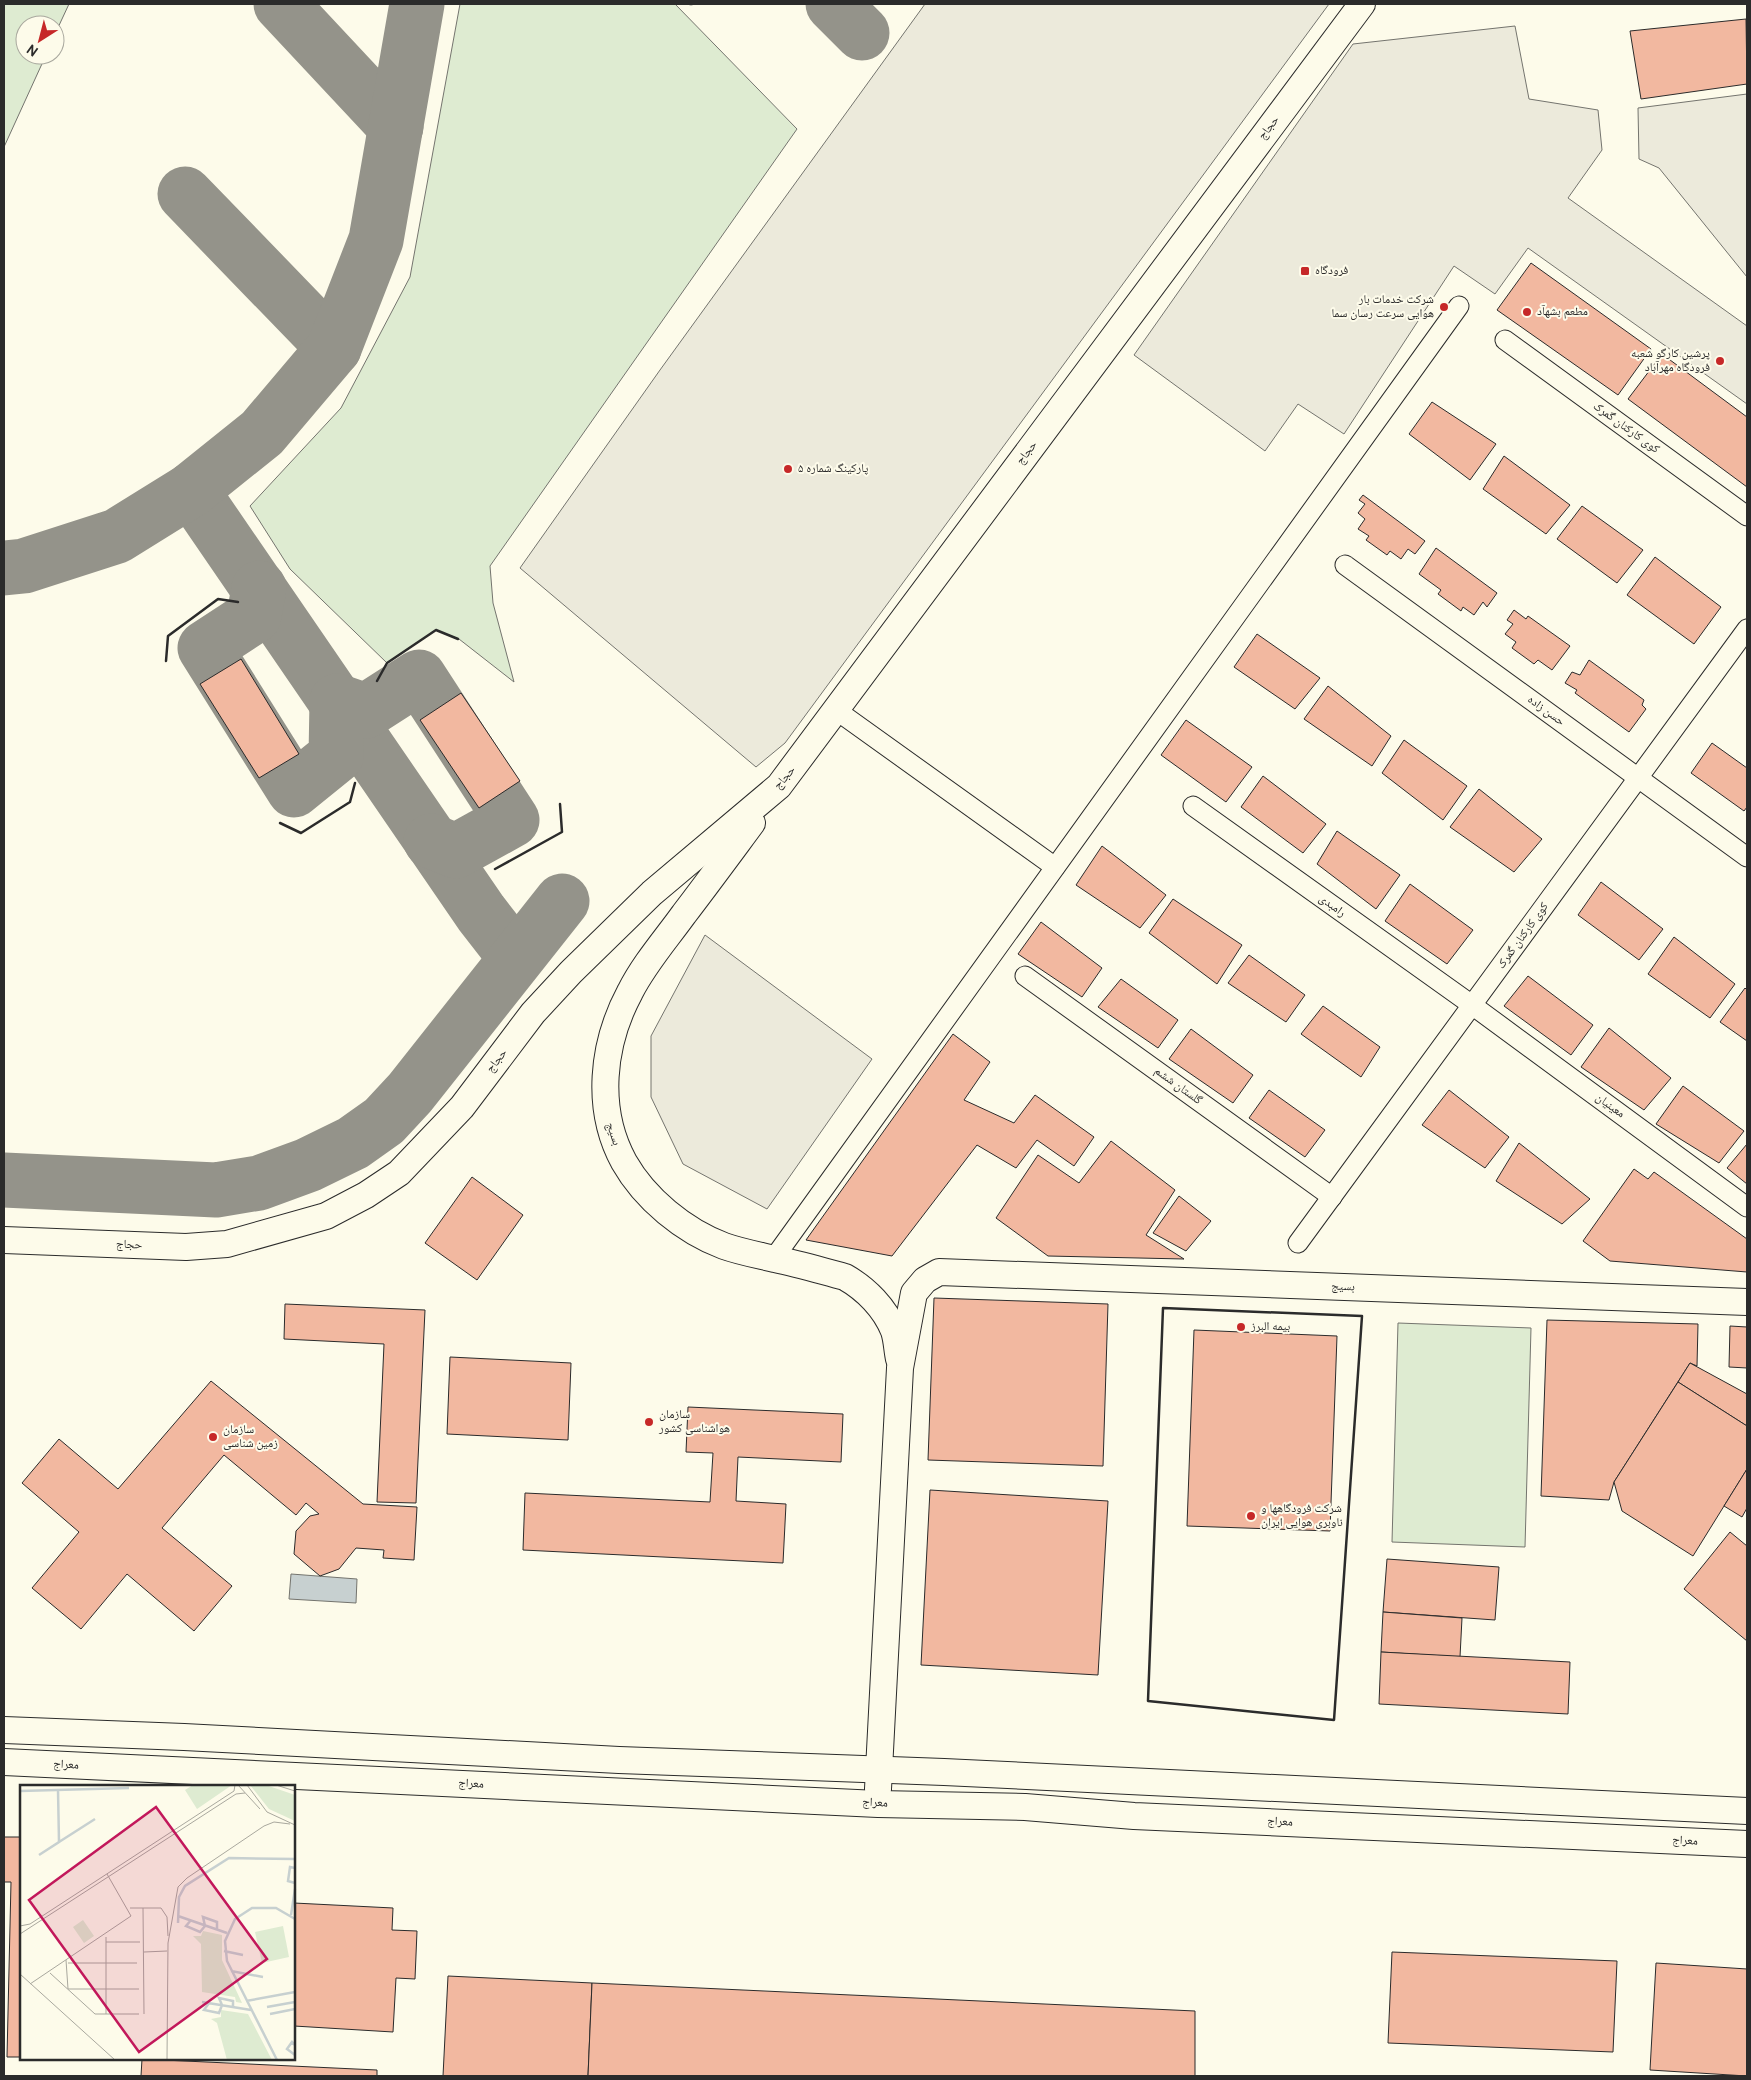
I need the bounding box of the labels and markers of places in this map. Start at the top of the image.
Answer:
place label: فرودگاه [1315,263,1348,279]
marker: فرودگاه [1299,265,1311,277]
place label: شرکت خدمات بار هوایی سرعت رسان سما [1332,292,1434,322]
marker: شرکت خدمات بار هوایی سرعت رسان سما [1438,301,1450,313]
place label: مطعم بشهآد [1537,304,1588,320]
marker: مطعم بشهآد [1521,306,1533,318]
place label: پرشین کارگو شعبه فرودگاه مهرآباد [1631,346,1710,376]
marker: پرشین کارگو شعبه فرودگاه مهرآباد [1714,355,1726,367]
place label: پارکینگ شماره ۵ [798,461,869,477]
marker: پارکینگ شماره ۵ [782,463,794,475]
place label: بیمه البرز [1250,1319,1290,1335]
marker: بیمه البرز [1235,1321,1247,1333]
place label: سازمان هواشناسی کشور [658,1407,730,1437]
marker: سازمان هواشناسی کشور [643,1416,655,1428]
place label: سازمان زمین شناسی [223,1422,278,1452]
marker: سازمان زمین شناسی [207,1431,219,1443]
place label: شرکت فرودگاهها و ناوبری هوایی ایران [1261,1501,1343,1531]
marker: شرکت فرودگاهها و ناوبری هوایی ایران [1245,1510,1257,1522]

